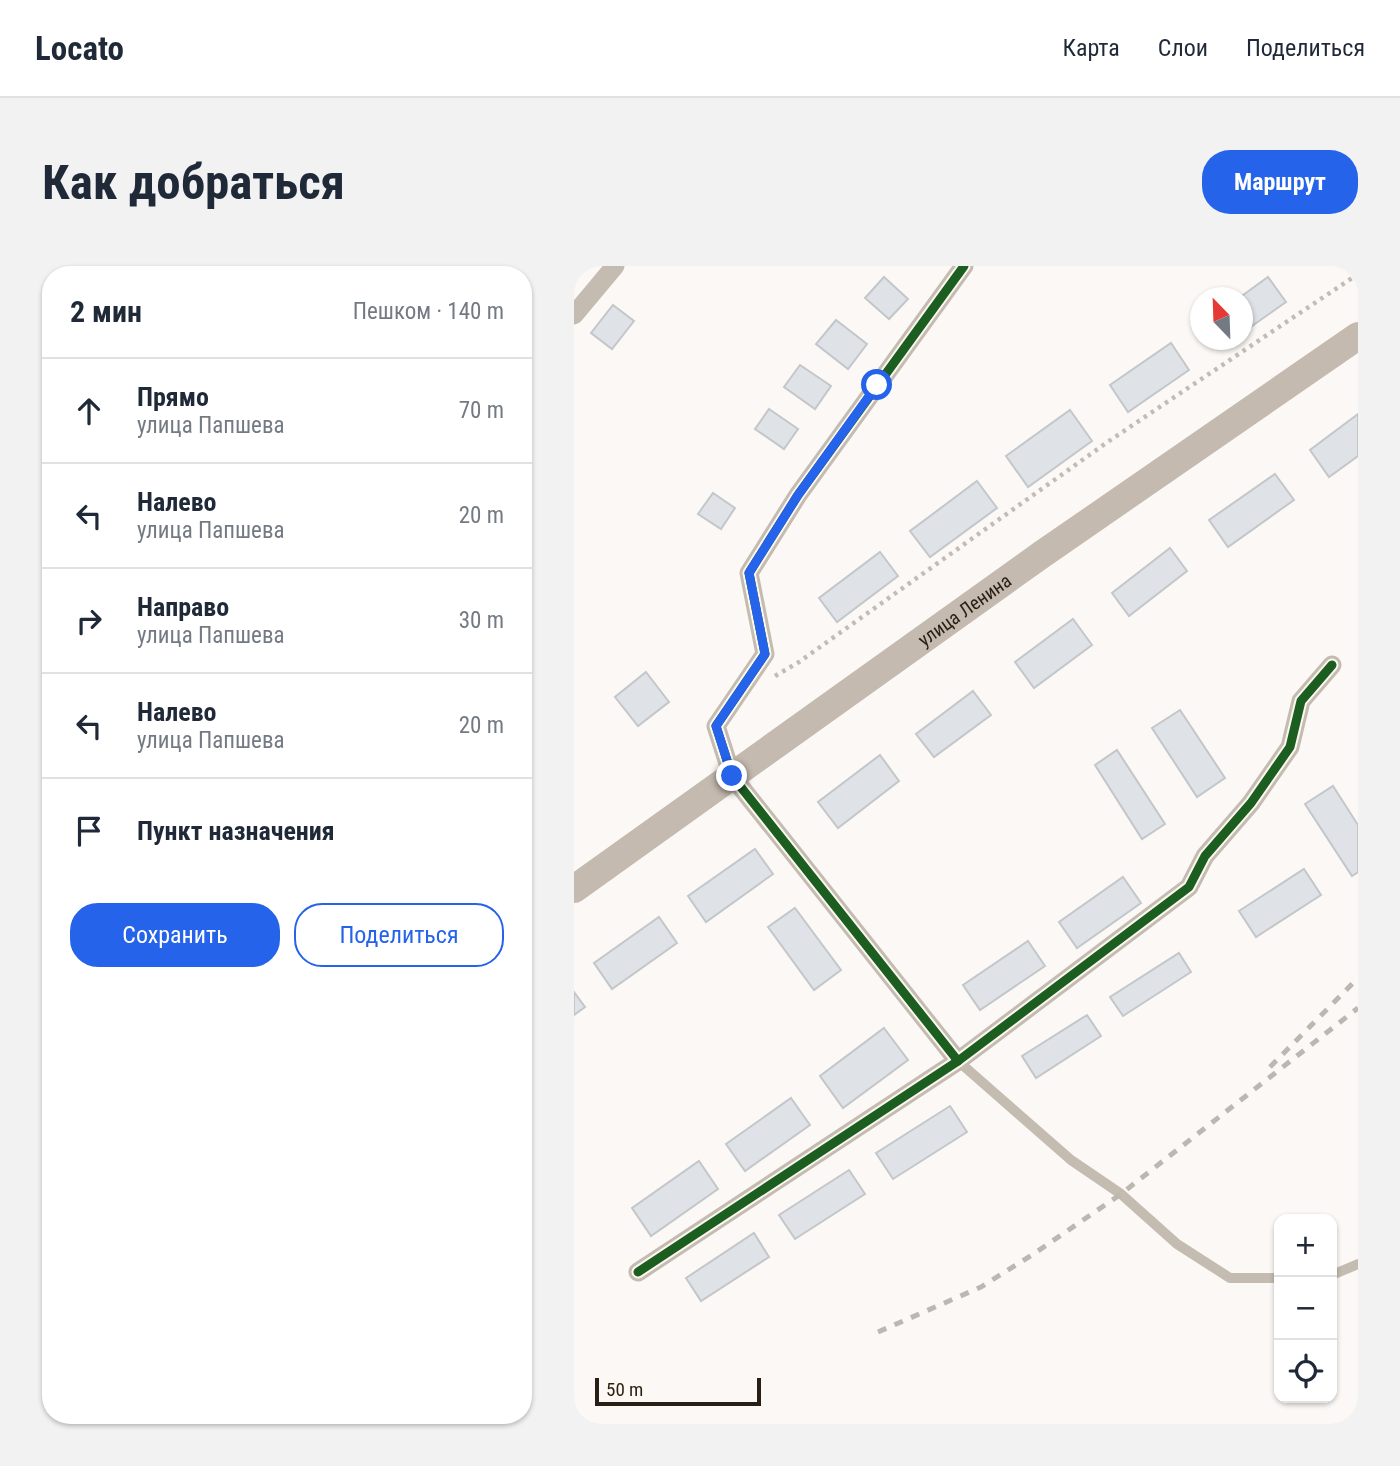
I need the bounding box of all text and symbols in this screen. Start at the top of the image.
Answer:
text: Locato [35,29,124,68]
text: Карта [1062,34,1120,62]
text: Слои [1158,34,1208,62]
text: Поделиться [1246,34,1365,62]
button: Маршрут [1202,150,1358,214]
text: Как добраться [42,154,345,211]
north arrow [1190,287,1253,350]
text: 2 мин [70,294,142,329]
text: Пешком · 140 m [353,298,504,325]
route start [861,369,892,400]
text: Прямо [137,382,209,412]
icon: ahead [70,392,108,430]
text: 70 m [459,397,504,424]
text: улица Папшева [137,412,285,439]
text: Налево [137,487,217,517]
icon: left [70,497,108,535]
text: 20 m [459,502,504,529]
text: улица Папшева [137,517,285,544]
street label: улица Ленина [914,569,1016,651]
text: Направо [137,592,229,622]
icon: right [70,602,108,640]
text: 30 m [459,607,504,634]
text: улица Папшева [137,622,285,649]
text: Налево [137,697,217,727]
icon: left [70,707,108,745]
text: 20 m [459,712,504,739]
text: улица Папшева [137,727,285,754]
route end [716,760,747,791]
icon: arrive [70,812,108,850]
text: Пункт назначения [137,816,335,846]
button: Сохранить [70,903,280,967]
button: Поделиться [294,903,504,967]
map controls [1274,1214,1337,1403]
button: + [1274,1214,1337,1277]
button: − [1274,1277,1337,1340]
button: locate [1274,1340,1337,1403]
scale bar [595,1375,761,1407]
text: 50 m [606,1378,643,1401]

